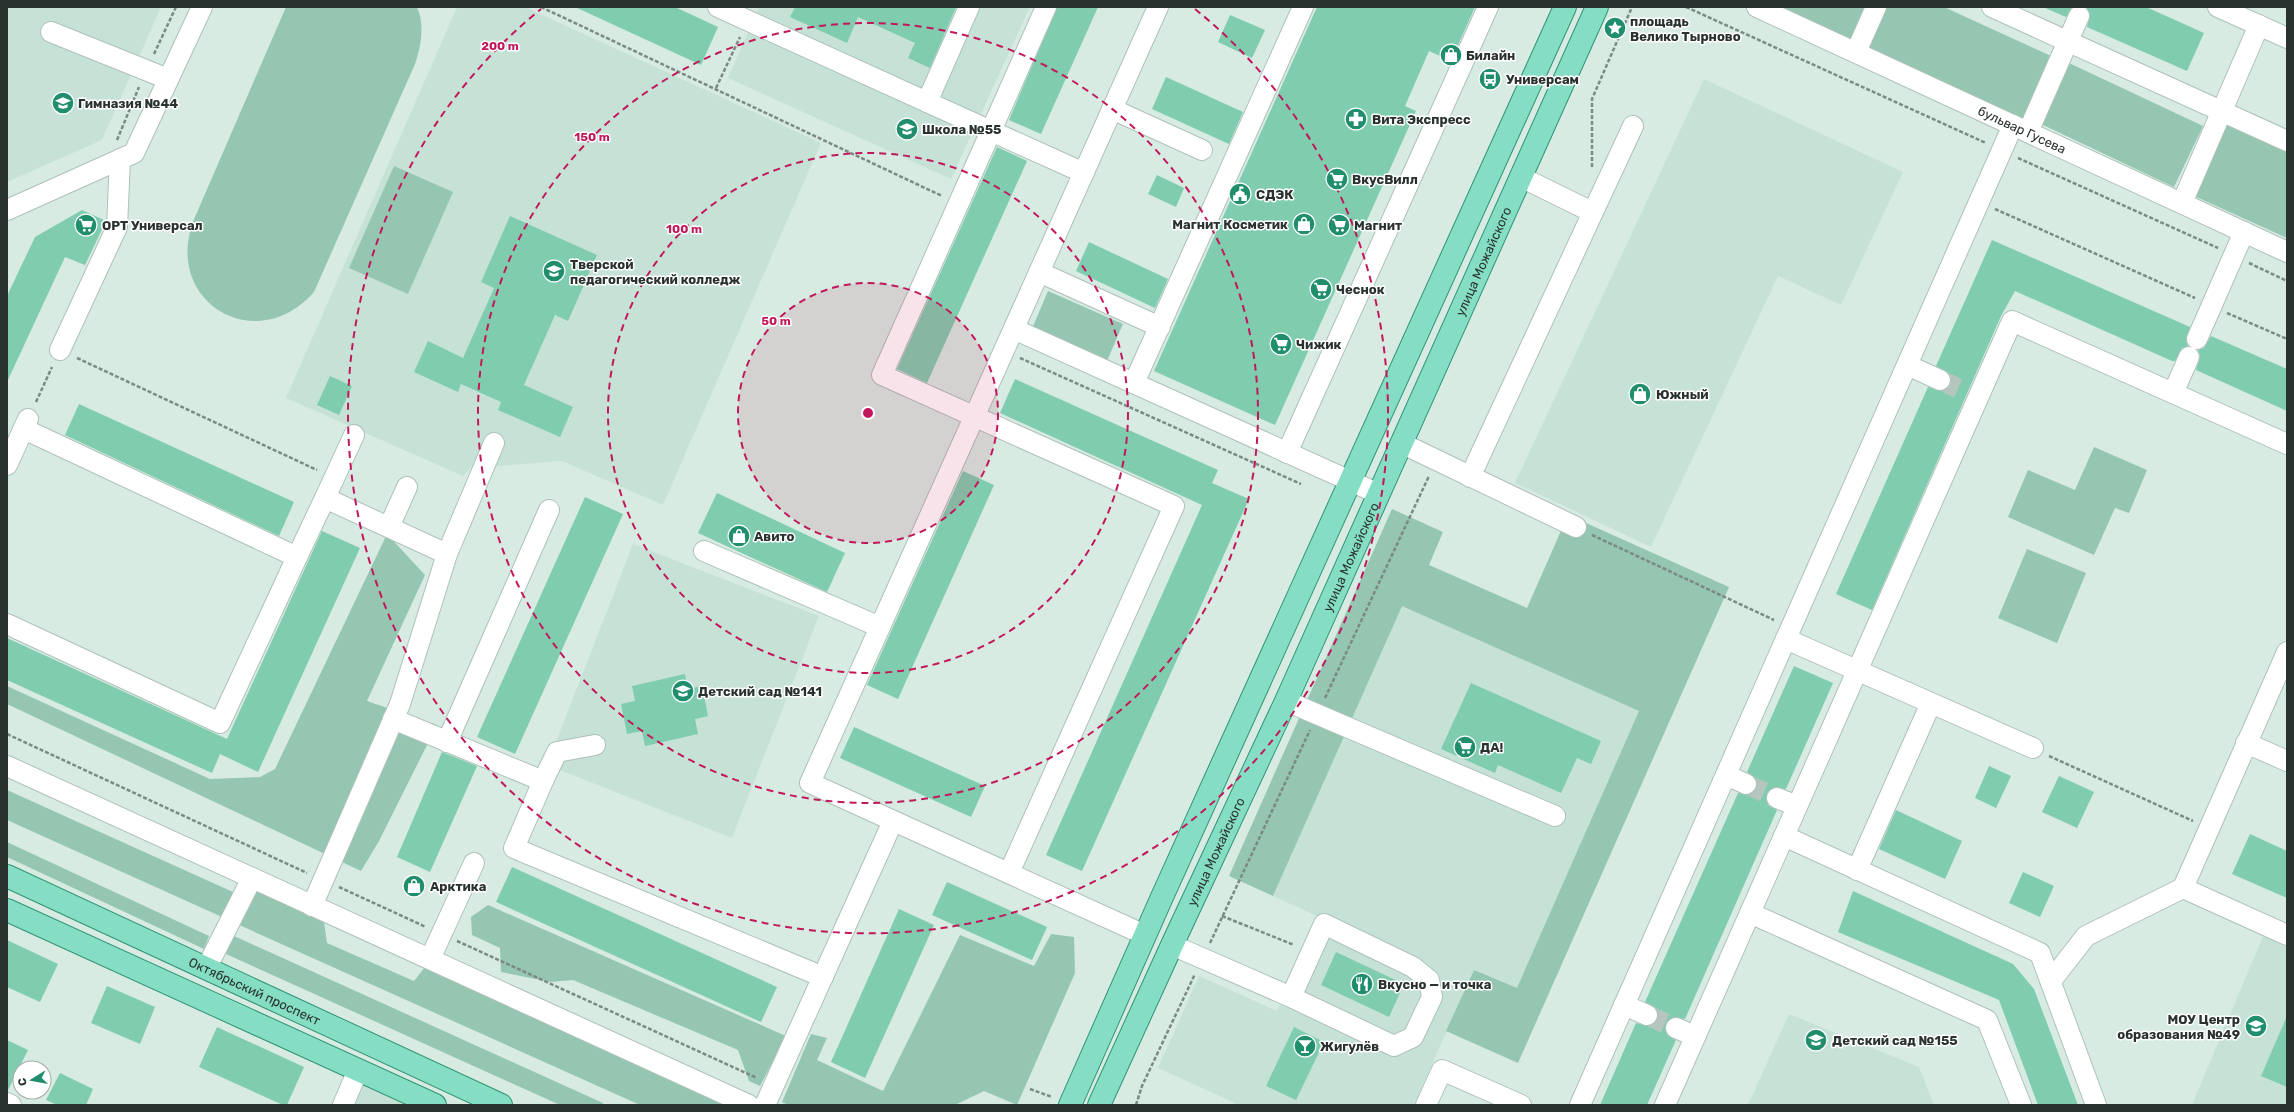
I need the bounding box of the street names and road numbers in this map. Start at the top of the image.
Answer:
street label: бульвар Гусева [1976,103,2068,156]
street label: улица Можайского [1452,204,1514,318]
street label: улица Можайского [1320,500,1382,614]
street label: улица Можайского [1184,795,1247,908]
street label: Октябрьский проспект [187,954,323,1028]

